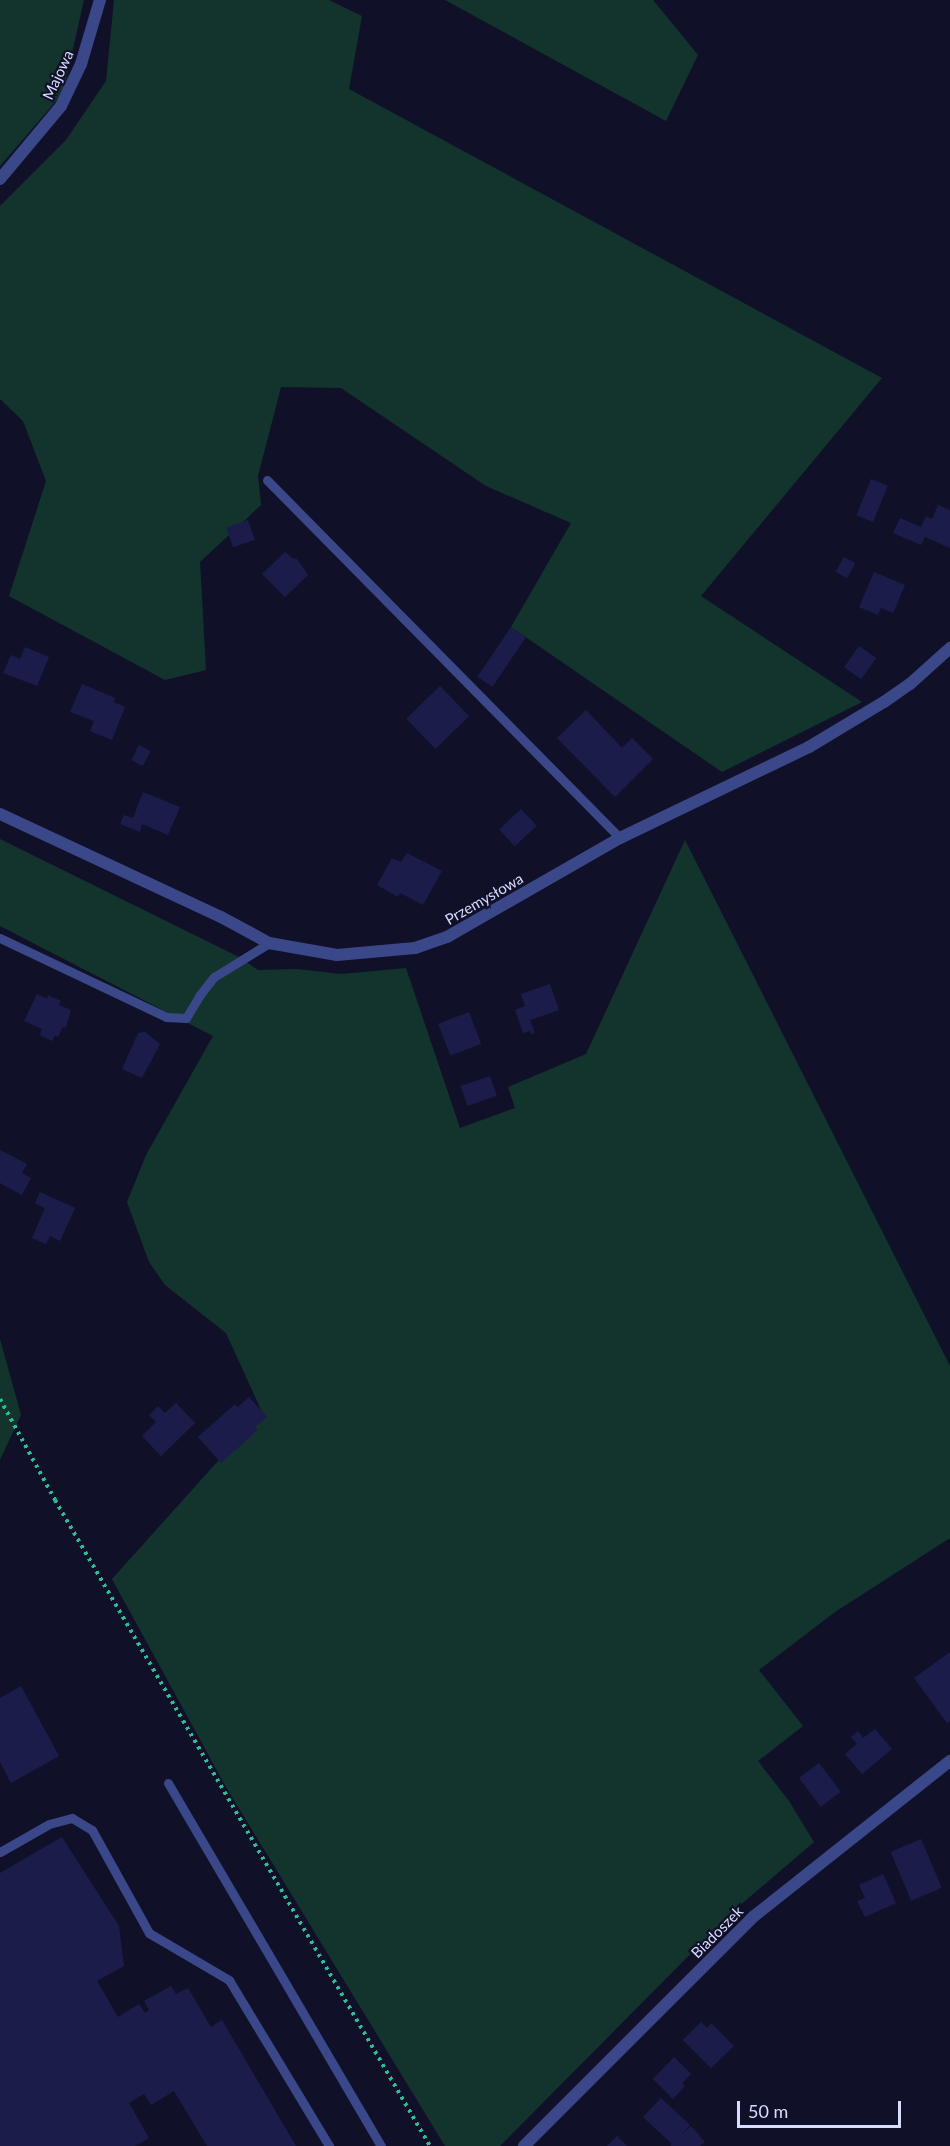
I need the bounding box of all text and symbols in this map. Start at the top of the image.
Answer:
street label: Majowa [39,47,77,103]
street label: Przemysłowa [442,869,526,929]
street label: Biadoszek [687,1902,747,1962]
scale bar [740,2089,904,2127]
text: 50 m [748,2100,788,2122]

